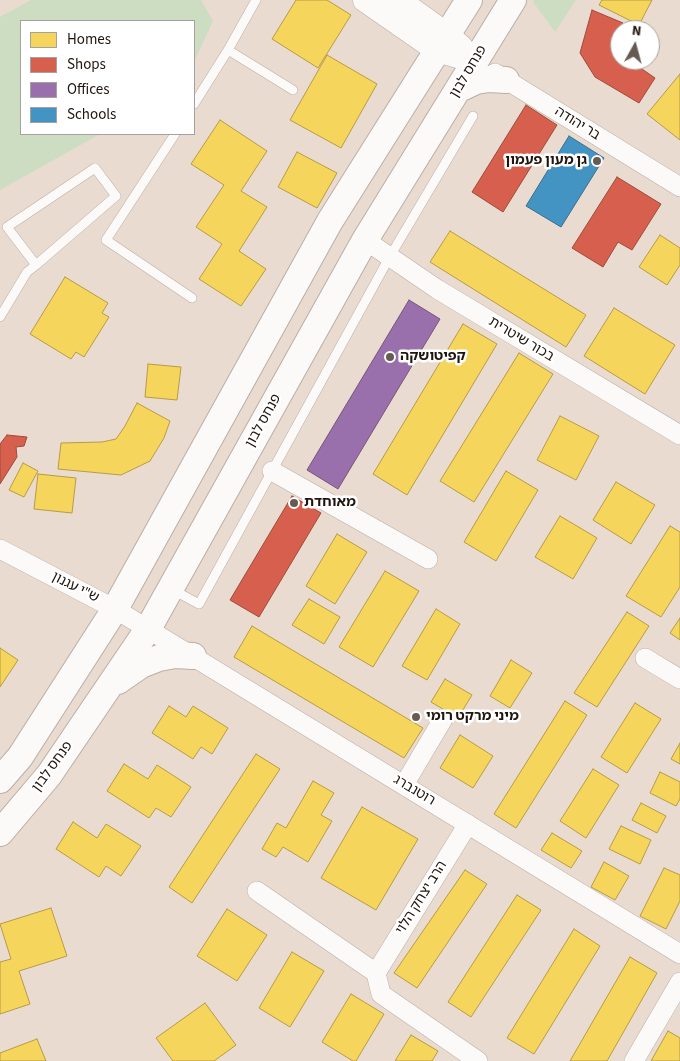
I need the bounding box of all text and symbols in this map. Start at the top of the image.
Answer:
legend [20,20,195,135]
north arrow [610,20,660,70]
text: N [631,21,643,42]
text: Homes [67,29,111,50]
street label: פנחס לבון [447,43,491,101]
text: Shops [67,54,106,75]
text: Offices [67,79,110,100]
street label: בר יהודה [551,103,603,145]
text: Schools [67,104,116,125]
place label: גן מעון פעמון [505,153,587,169]
marker: גן מעון פעמון [591,155,603,167]
street label: בכור שיטרית [485,314,557,366]
place label: קפיטושקה [400,349,466,365]
marker: קפיטושקה [384,351,396,363]
street label: פנחס לבון [243,391,285,451]
place label: מאוחדת [304,495,356,511]
marker: מאוחדת [288,497,300,509]
street label: ש"י עגנון [49,569,101,607]
place label: מיני מרקט רומי [426,709,519,725]
marker: מיני מרקט רומי [410,711,422,723]
street label: פנחס לבון [29,738,77,796]
street label: רוטנברג [390,772,438,810]
street label: הרב יצחק הלוי [393,858,451,938]

